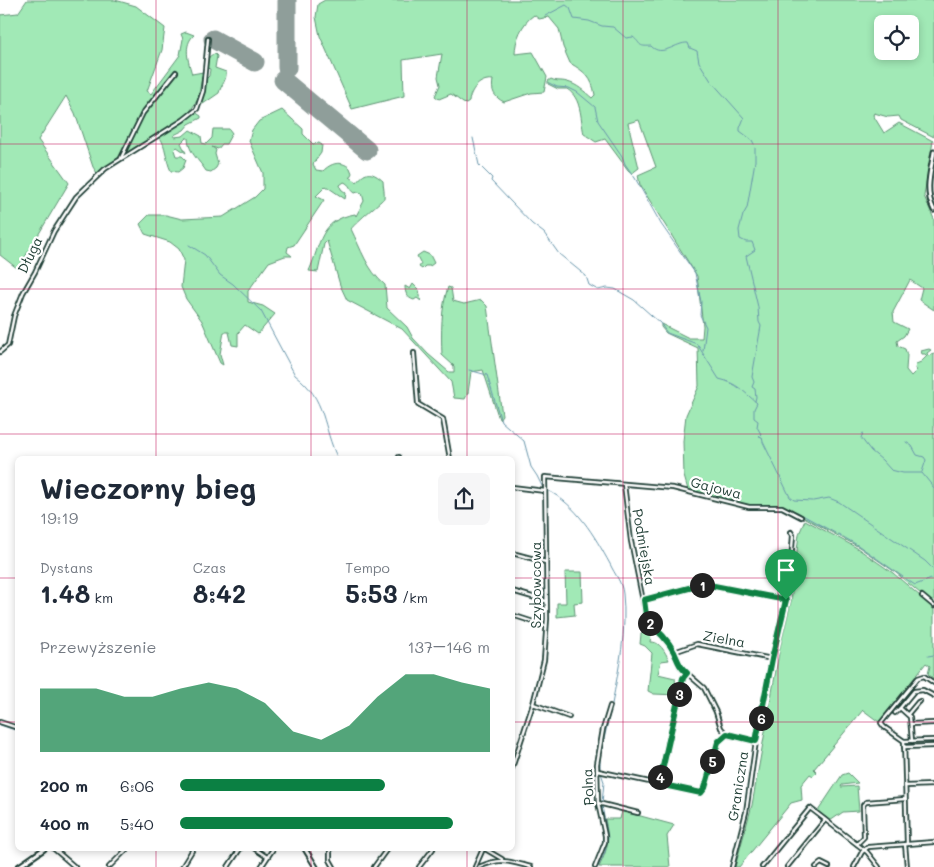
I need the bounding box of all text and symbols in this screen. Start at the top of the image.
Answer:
map controls [874,15,919,60]
button: locate [874,15,919,60]
street label: Długa [13,233,47,276]
text: Wieczorny bieg [40,470,256,506]
street label: Gajowa [689,472,744,503]
button: share [438,473,490,525]
text: 19:19 [40,507,78,528]
street label: Podmiejska [628,507,661,587]
street label: Szybowcowa [526,541,545,629]
pin [765,549,807,600]
icon: arrive [772,556,800,584]
text: Dystans [40,558,93,577]
text: Czas [193,558,226,577]
text: Tempo [345,558,390,577]
pin: 1 [690,572,714,598]
text: 1 [699,576,706,595]
text: 1.48 [40,577,90,609]
text: 8:42 [193,577,246,609]
text: 5:53 [345,577,397,609]
text: km [90,588,113,607]
text: /km [397,588,428,607]
pin: 2 [638,610,662,636]
text: 2 [647,614,654,633]
street label: Zielna [702,625,747,652]
text: Przewyższenie [40,636,157,657]
text: 137–146 m [407,636,490,657]
pin: 3 [666,682,692,706]
text: 3 [675,685,684,704]
pin: 6 [748,706,774,730]
text: 6 [757,709,766,728]
pin: 5 [700,748,724,774]
street label: Graniczna [723,750,752,822]
text: 5 [708,752,717,771]
pin: 4 [648,764,672,790]
street label: Polna [577,768,598,806]
text: 4 [656,768,665,787]
text: 200 m [40,775,88,796]
text: 6:06 [120,775,154,796]
text: 400 m [40,813,89,834]
text: 5:40 [120,813,154,834]

